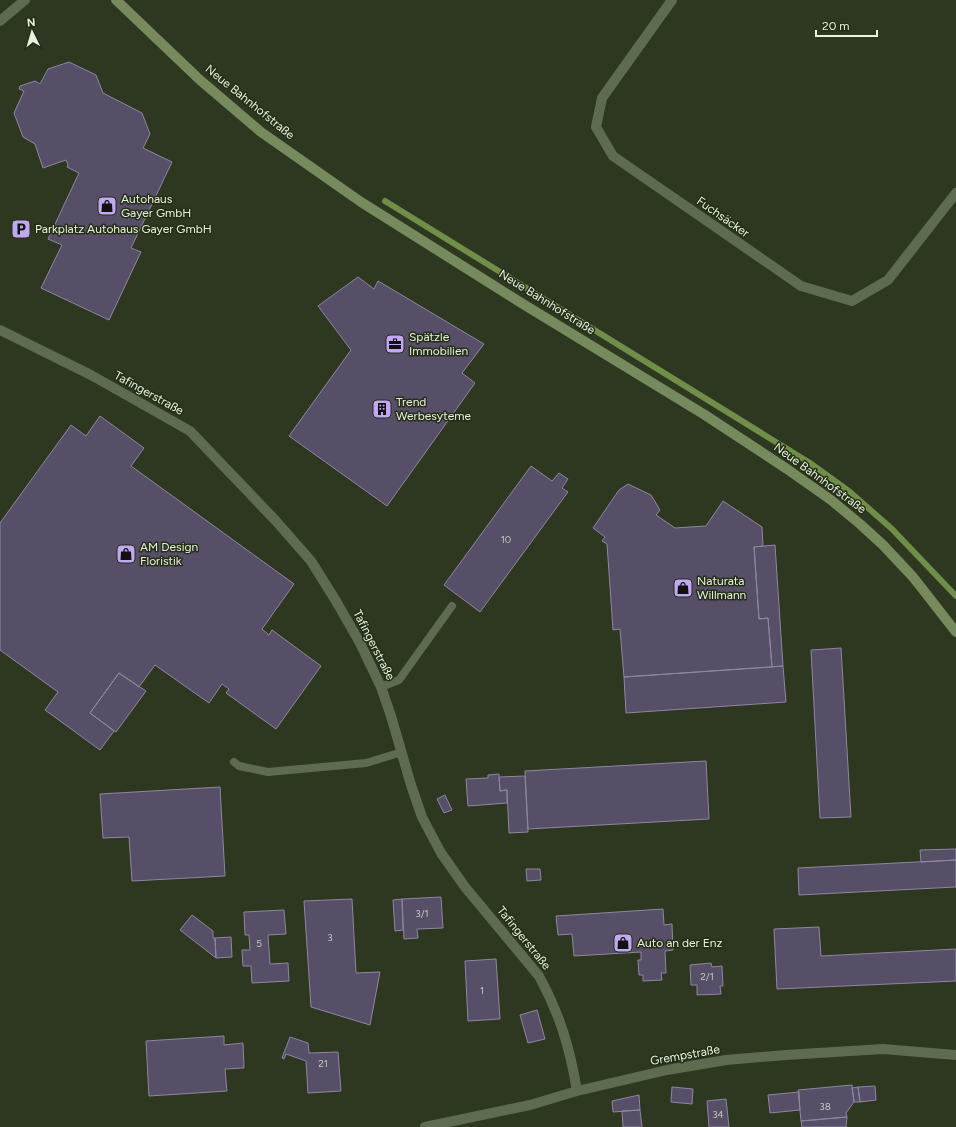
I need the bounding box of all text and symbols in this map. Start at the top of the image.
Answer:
north arrow [12,12,52,52]
scale bar [816,12,877,38]
text: N [26,16,36,29]
text: 20 m [822,19,850,33]
street label: Neue Bahnhofstraße [203,62,298,143]
place label: Autohaus Gayer GmbH [121,192,191,220]
street label: Fuchsäcker [694,194,752,240]
shop icon: Autohaus Gayer GmbH [96,195,118,217]
parking icon: Parkplatz Autohaus Gayer GmbH [10,218,32,240]
place label: Parkplatz Autohaus Gayer GmbH [35,222,212,236]
street label: Neue Bahnhofstraße [496,267,598,337]
place label: Spätzle Immobilien [409,330,468,358]
office icon: Spätzle Immobilien [384,333,406,355]
street label: Tafingerstraße [112,368,187,418]
place label: Trend Werbesyteme [396,395,471,423]
building icon: Trend Werbesyteme [371,398,393,420]
street label: Neue Bahnhofstraße [771,440,869,516]
house number: 10 [501,533,511,546]
place label: AM Design Floristik [140,540,198,568]
shop icon: AM Design Floristik [115,543,137,565]
place label: Naturata Willmann [697,574,747,602]
shop icon: Naturata Willmann [672,577,694,599]
street label: Tafingerstraße [350,607,398,683]
street label: Tafingerstraße [494,904,554,973]
house number: 3/1 [415,907,429,920]
house number: 3 [327,931,333,944]
shop icon: Auto an der Enz [612,932,634,954]
place label: Auto an der Enz [637,936,722,950]
house number: 5 [256,937,262,950]
house number: 2/1 [700,970,714,983]
house number: 1 [480,984,484,997]
street label: Grempstraße [649,1042,721,1068]
house number: 21 [318,1057,328,1070]
house number: 38 [819,1100,831,1113]
house number: 34 [712,1108,724,1121]

